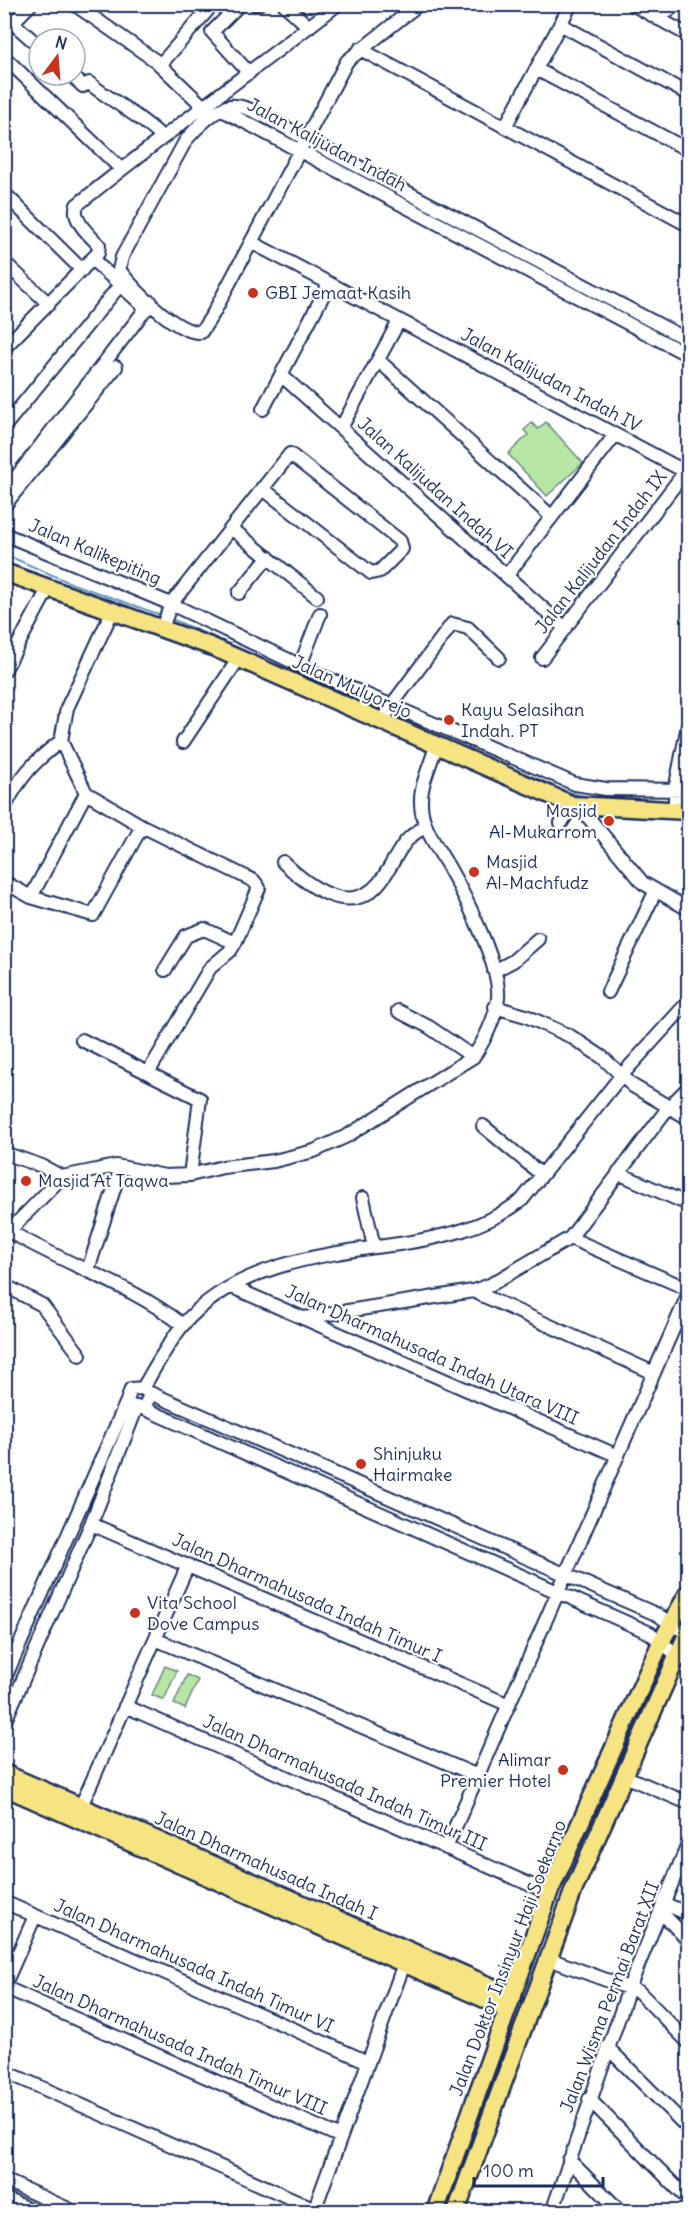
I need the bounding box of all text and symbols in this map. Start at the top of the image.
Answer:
north arrow [27,27,87,87]
text: N [53,31,69,54]
street label: Jalan Kalijudan Indah [244,93,411,196]
place label: GBI Jemaat Kasih [265,281,411,304]
marker: GBI Jemaat Kasih [246,286,260,300]
street label: Jalan Kalijudan Indah IV [457,322,645,437]
street label: Jalan Kalijudan Indah VI [353,412,518,563]
street label: Jalan Kalijudan Indah IX [530,465,672,638]
street label: Jalan Kalikepiting [26,513,165,590]
street label: Jalan Mulyorejo [289,650,416,723]
place label: Kayu Selasihan Indah. PT [461,698,585,742]
marker: Kayu Selasihan Indah. PT [442,713,456,727]
place label: Masjid Al-Mukarrom [489,799,597,843]
marker: Masjid Al-Mukarrom [602,814,616,828]
place label: Masjid Al-Machfudz [486,850,589,894]
marker: Masjid Al-Machfudz [467,865,481,879]
place label: Masjid At Taqwa [38,1169,168,1192]
marker: Masjid At Taqwa [19,1174,33,1188]
street label: Jalan Dharmahusada Indah Utara VIII [282,1279,582,1430]
place label: Shinjuku Hairmake [373,1442,452,1486]
marker: Shinjuku Hairmake [354,1457,368,1471]
street label: Jalan Dharmahusada Indah Timur I [169,1528,446,1668]
place label: Vita School Dove Campus [147,1591,259,1635]
marker: Vita School Dove Campus [128,1606,142,1620]
street label: Jalan Dharmahusada Indah Timur III [200,1709,491,1856]
place label: Alimar Premier Hotel [440,1748,552,1792]
marker: Alimar Premier Hotel [556,1763,570,1777]
street label: Jalan Dharmahusada Indah I [151,1806,381,1925]
street label: Jalan Doktor Insinyur Haji Soekarno [444,1817,571,2099]
street label: Jalan Wisma Permai Barat XII [555,1878,664,2116]
street label: Jalan Dharmahusada Indah Timur VI [51,1893,338,2038]
street label: Jalan Dharmahusada Indah Timur VIII [30,1969,331,2120]
scale bar [474,2150,603,2188]
text: 100 m [483,2159,534,2182]

